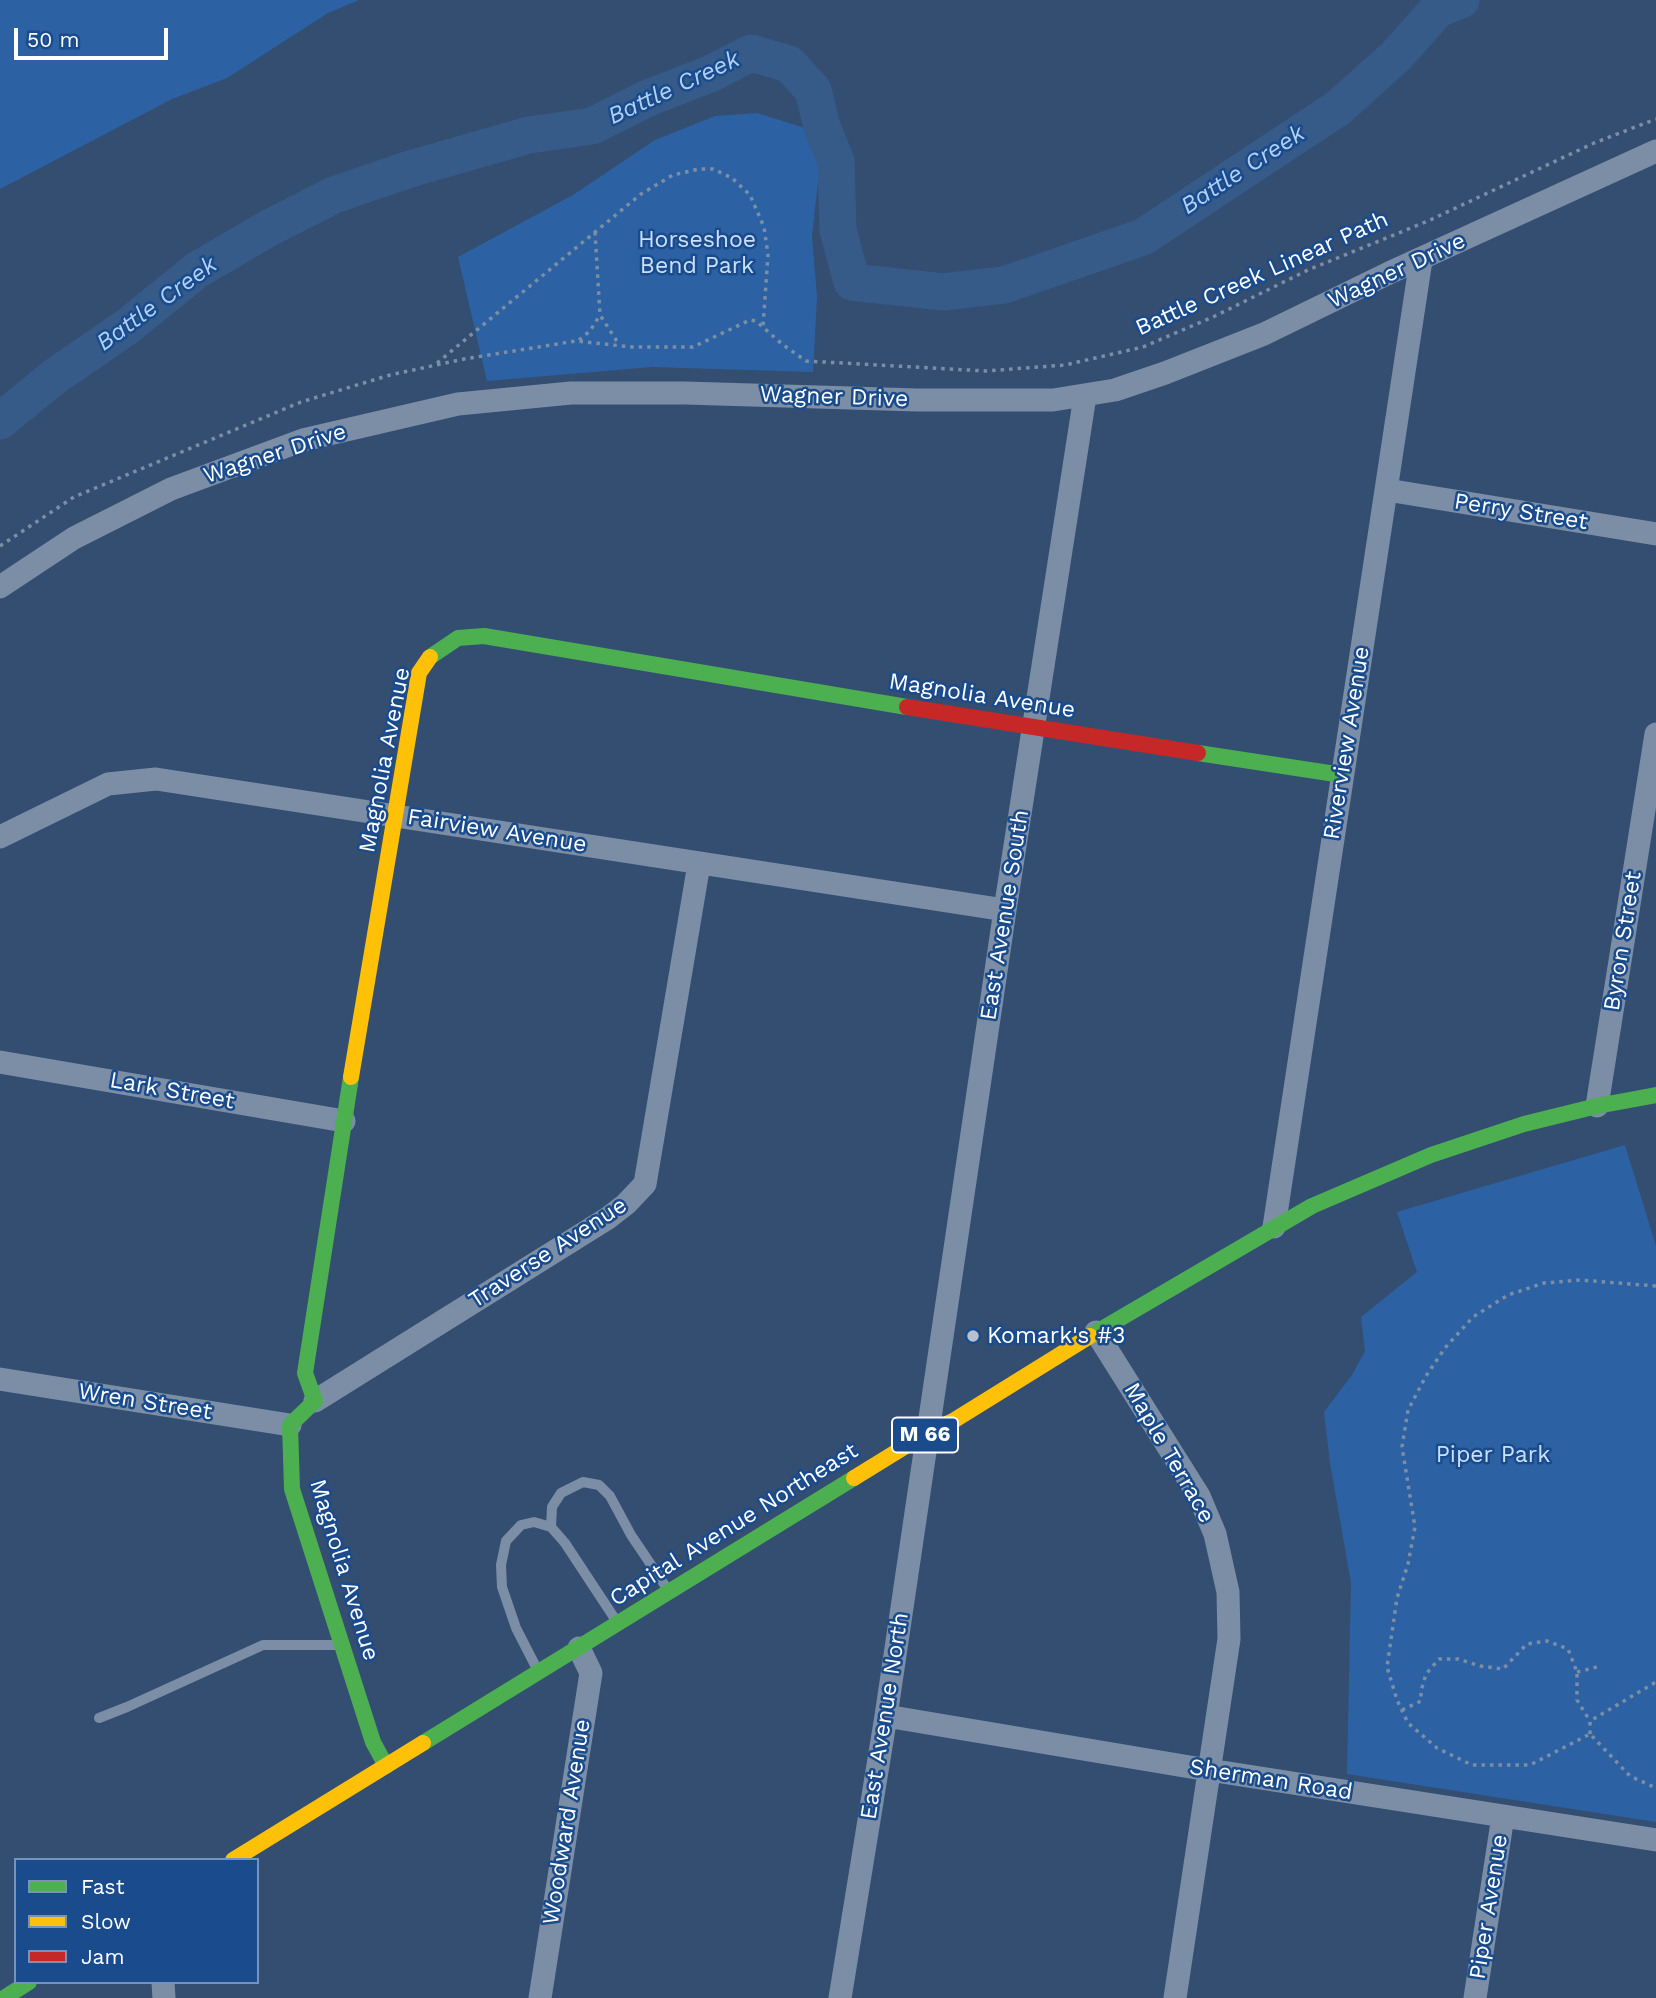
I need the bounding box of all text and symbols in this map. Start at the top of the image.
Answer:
scale bar [18,14,172,58]
text: 50 m [27,27,79,52]
water label: Battle Creek [603,45,745,131]
water label: Battle Creek [1176,119,1310,221]
street label: Battle Creek Linear Path [1131,206,1393,342]
park label: Horseshoe Bend Park [638,226,756,280]
street label: Wagner Drive [1324,227,1470,315]
water label: Battle Creek [91,251,223,357]
street label: Wagner Drive [759,381,909,413]
street label: Wagner Drive [200,418,350,490]
street label: Perry Street [1452,488,1590,536]
street label: Riverview Avenue [1318,644,1376,842]
street label: Magnolia Avenue [354,665,416,855]
street label: Magnolia Avenue [887,668,1077,724]
street label: Fairview Avenue [406,803,588,859]
street label: East Avenue South [975,808,1035,1022]
street label: Byron Street [1598,869,1648,1013]
street label: Lark Street [107,1066,237,1116]
street label: Traverse Avenue [464,1192,632,1314]
place label: Komark's #3 [987,1322,1125,1350]
marker: Komark's #3 [965,1328,981,1344]
street label: Wren Street [76,1378,214,1426]
street label: Maple Terrace [1118,1378,1220,1528]
road number: M 66 [892,1418,958,1452]
street label: Capital Avenue Northeast [605,1437,863,1613]
park label: Piper Park [1436,1441,1550,1469]
street label: Magnolia Avenue [303,1476,385,1664]
street label: East Avenue North [855,1610,915,1822]
street label: Woodward Avenue [537,1717,597,1927]
street label: Sherman Road [1187,1753,1355,1807]
street label: Piper Avenue [1464,1833,1514,1981]
legend [14,1858,259,1984]
text: Fast [81,1874,125,1899]
text: Slow [81,1909,131,1934]
text: Jam [81,1944,124,1969]

